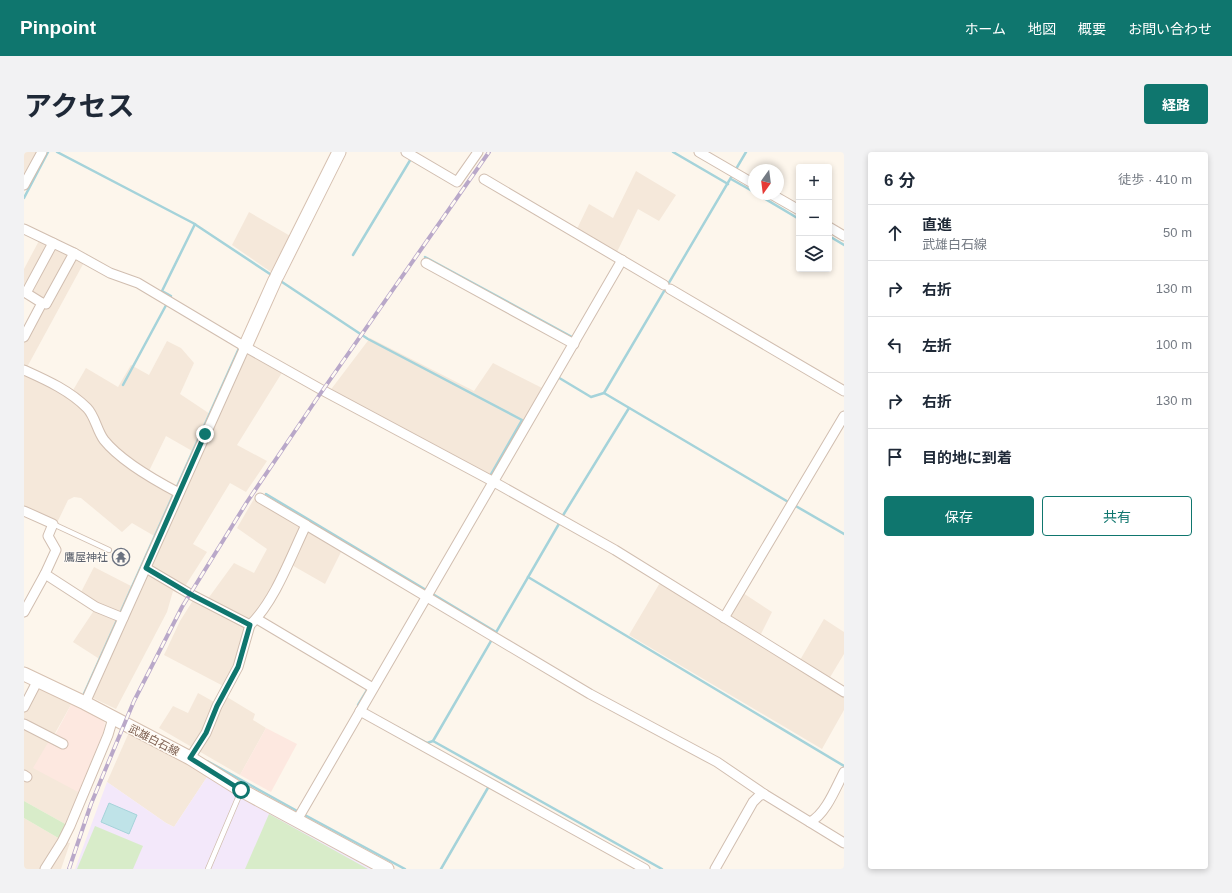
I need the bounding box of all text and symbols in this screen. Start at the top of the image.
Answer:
text: Pinpoint [20,17,96,38]
text: ホーム [964,21,1006,37]
text: 地図 [1028,21,1056,37]
text: 概要 [1078,21,1106,37]
text: お問い合わせ [1128,21,1212,37]
button: 経路 [1144,84,1208,124]
text: アクセス [24,91,135,122]
north arrow [748,164,784,200]
map controls [796,164,832,272]
button: + [796,164,832,200]
text: 6 分 [884,171,915,190]
text: 徒歩 · 410 m [1118,172,1192,187]
button: − [796,200,832,236]
text: 直進 [922,216,952,233]
icon: ahead [884,222,906,244]
text: 50 m [1163,225,1192,240]
button: layers [796,236,832,272]
text: 武雄白石線 [922,237,987,252]
icon: right [884,278,906,300]
text: 右折 [922,281,952,298]
text: 130 m [1156,281,1192,296]
icon: left [884,334,906,356]
text: 左折 [922,337,952,354]
text: 100 m [1156,337,1192,352]
icon: right [884,390,906,412]
text: 右折 [922,393,952,410]
text: 130 m [1156,393,1192,408]
route end [196,425,214,443]
icon: arrive [884,446,906,468]
text: 目的地に到着 [922,449,1012,466]
button: 保存 [884,496,1034,536]
button: 共有 [1042,496,1192,536]
temple icon: 鷹屋神社 [111,547,131,567]
place label: 鷹屋神社 [64,551,108,563]
street label: 武雄白石線 [127,722,181,758]
route start [232,781,250,799]

